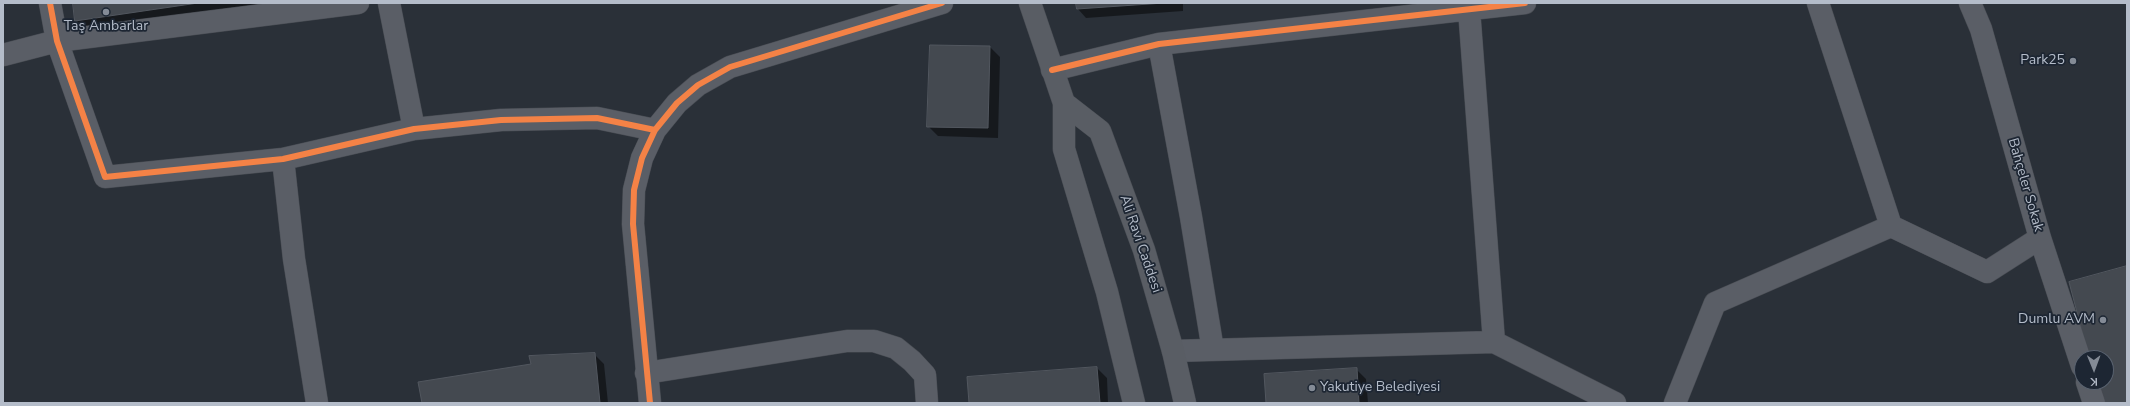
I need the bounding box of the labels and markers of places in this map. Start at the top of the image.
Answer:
marker: Taş Ambarlar [101,7,111,17]
place label: Taş Ambarlar [64,19,148,35]
place label: Park25 [2020,53,2065,69]
marker: Park25 [2068,56,2078,66]
place label: Dumlu AVM [2018,312,2095,328]
marker: Dumlu AVM [2098,315,2108,325]
place label: Yakutiye Belediyesi [1320,380,1440,396]
marker: Yakutiye Belediyesi [1307,383,1317,393]

